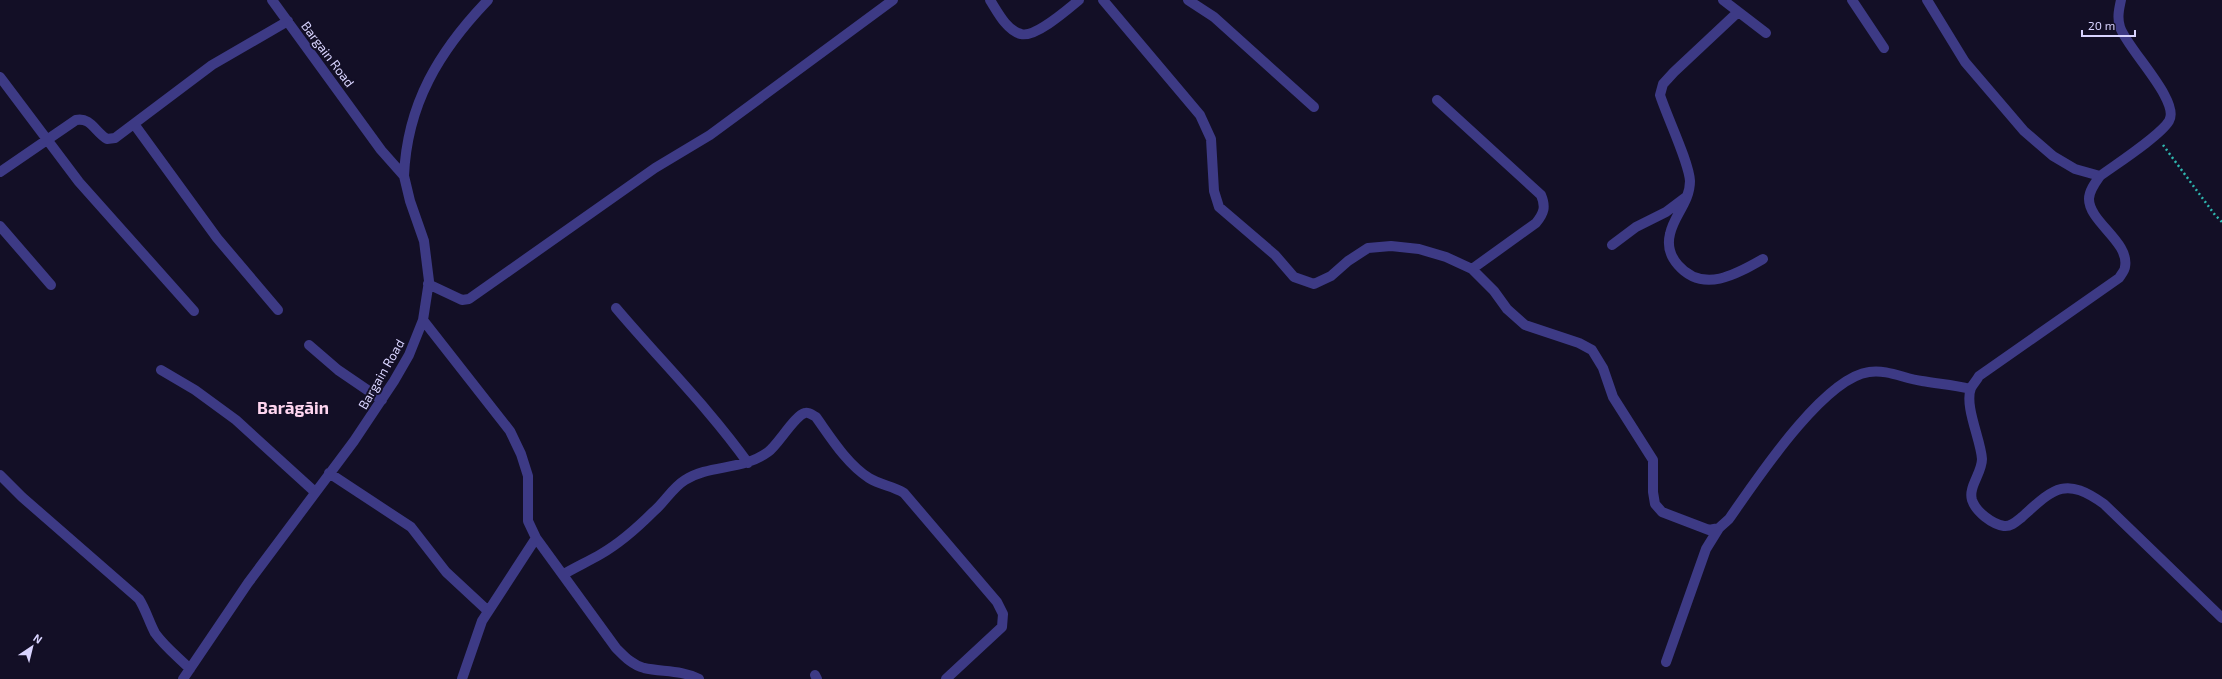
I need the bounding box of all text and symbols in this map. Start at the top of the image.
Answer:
scale bar [2082,12,2135,38]
street label: Bargain Road [298,18,358,90]
text: 20 m [2088,18,2115,32]
street label: Bargain Road [354,336,408,412]
district label: Barāgāin [257,397,329,417]
north arrow [12,627,52,667]
text: N [31,631,45,646]

